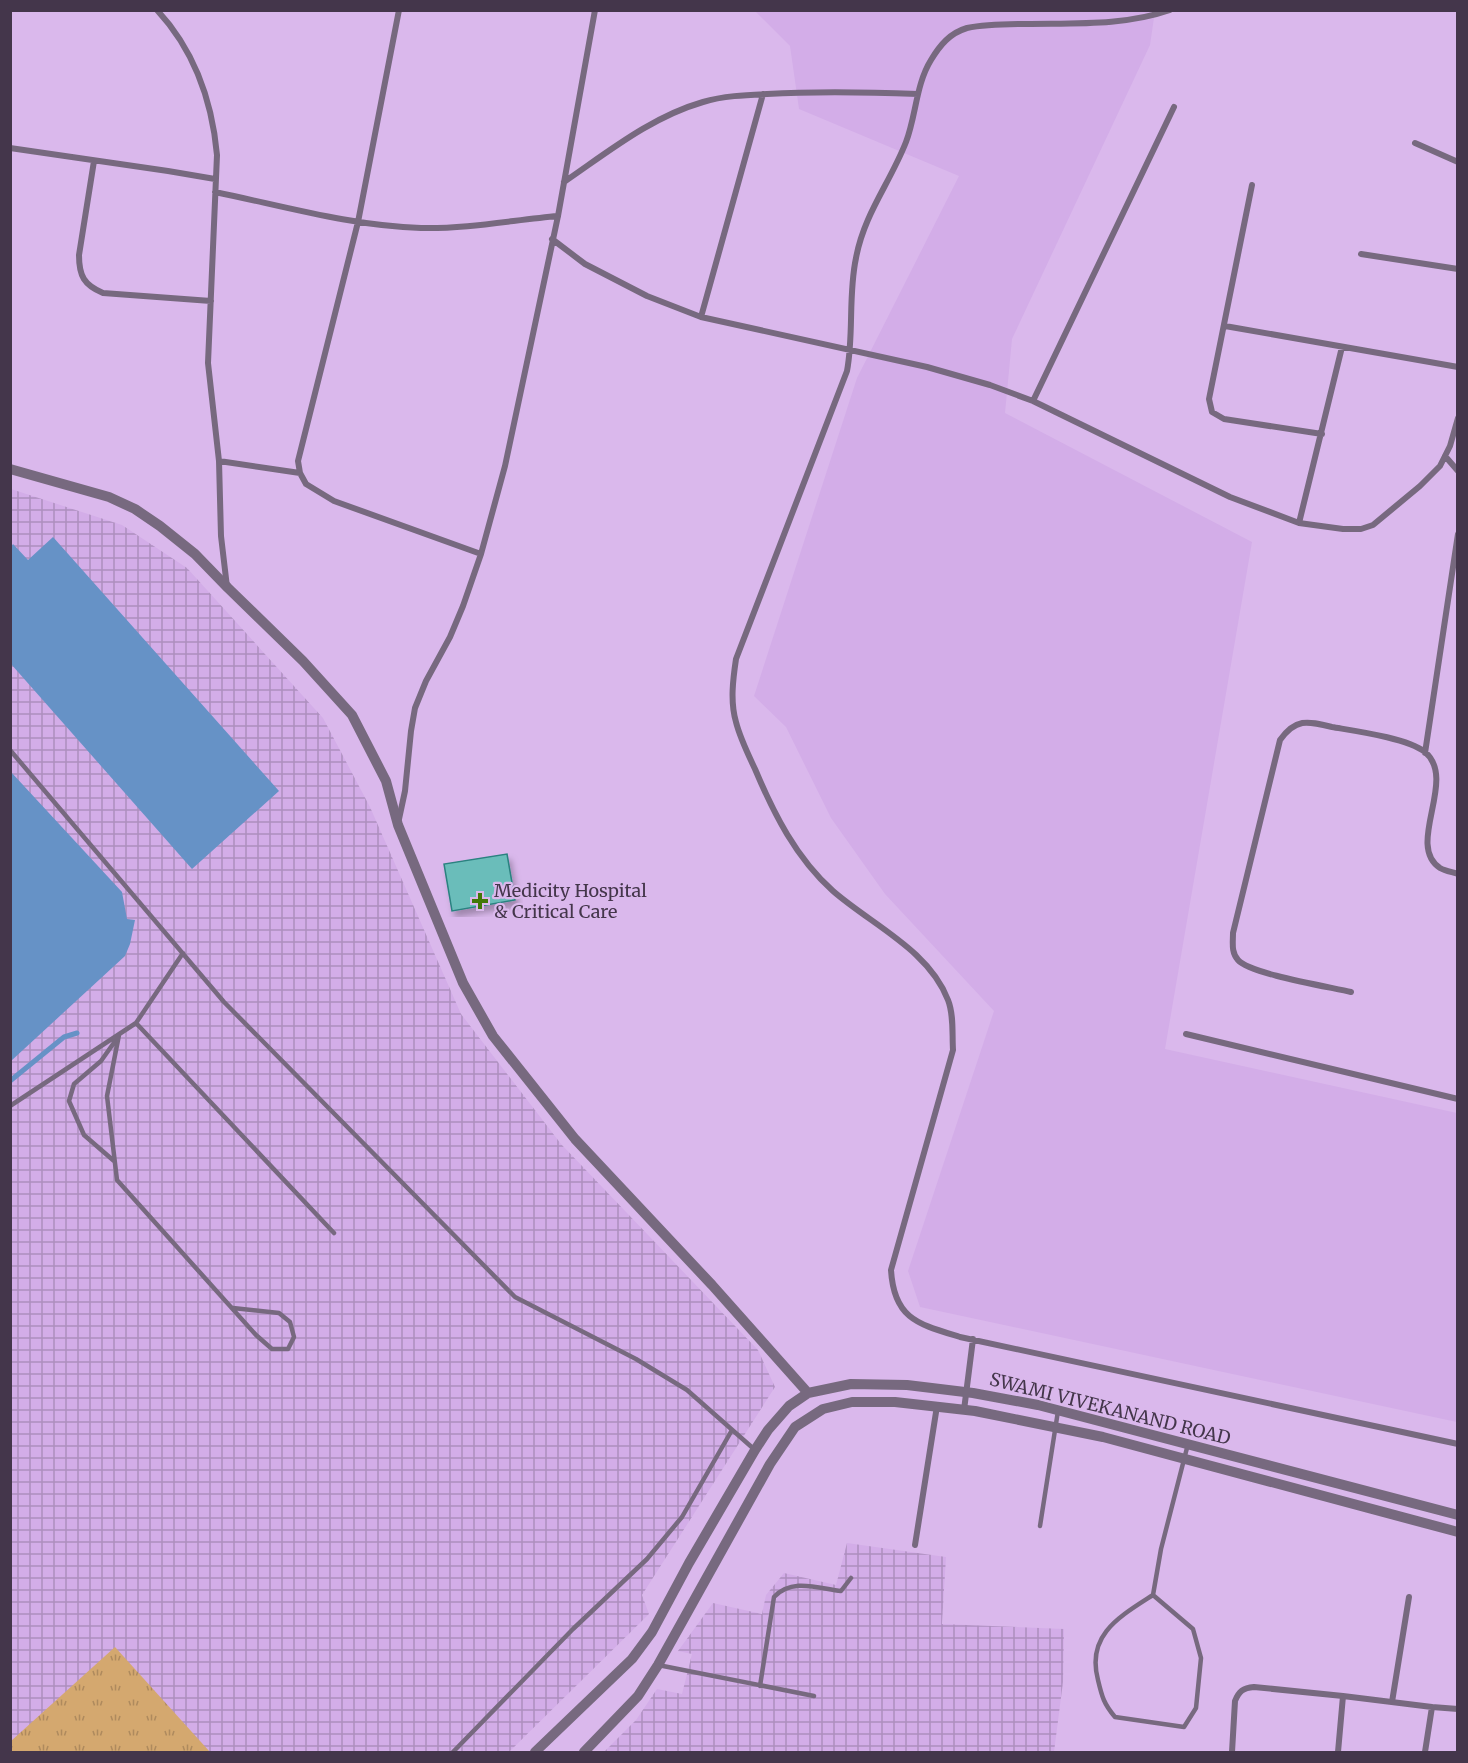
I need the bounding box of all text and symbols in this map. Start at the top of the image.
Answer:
place label: Medicity Hospital & Critical Care [494,879,647,923]
marker: Medicity Hospital & Critical Care [471,892,489,910]
street label: SWAMI VIVEKANAND ROAD [987,1367,1233,1450]

